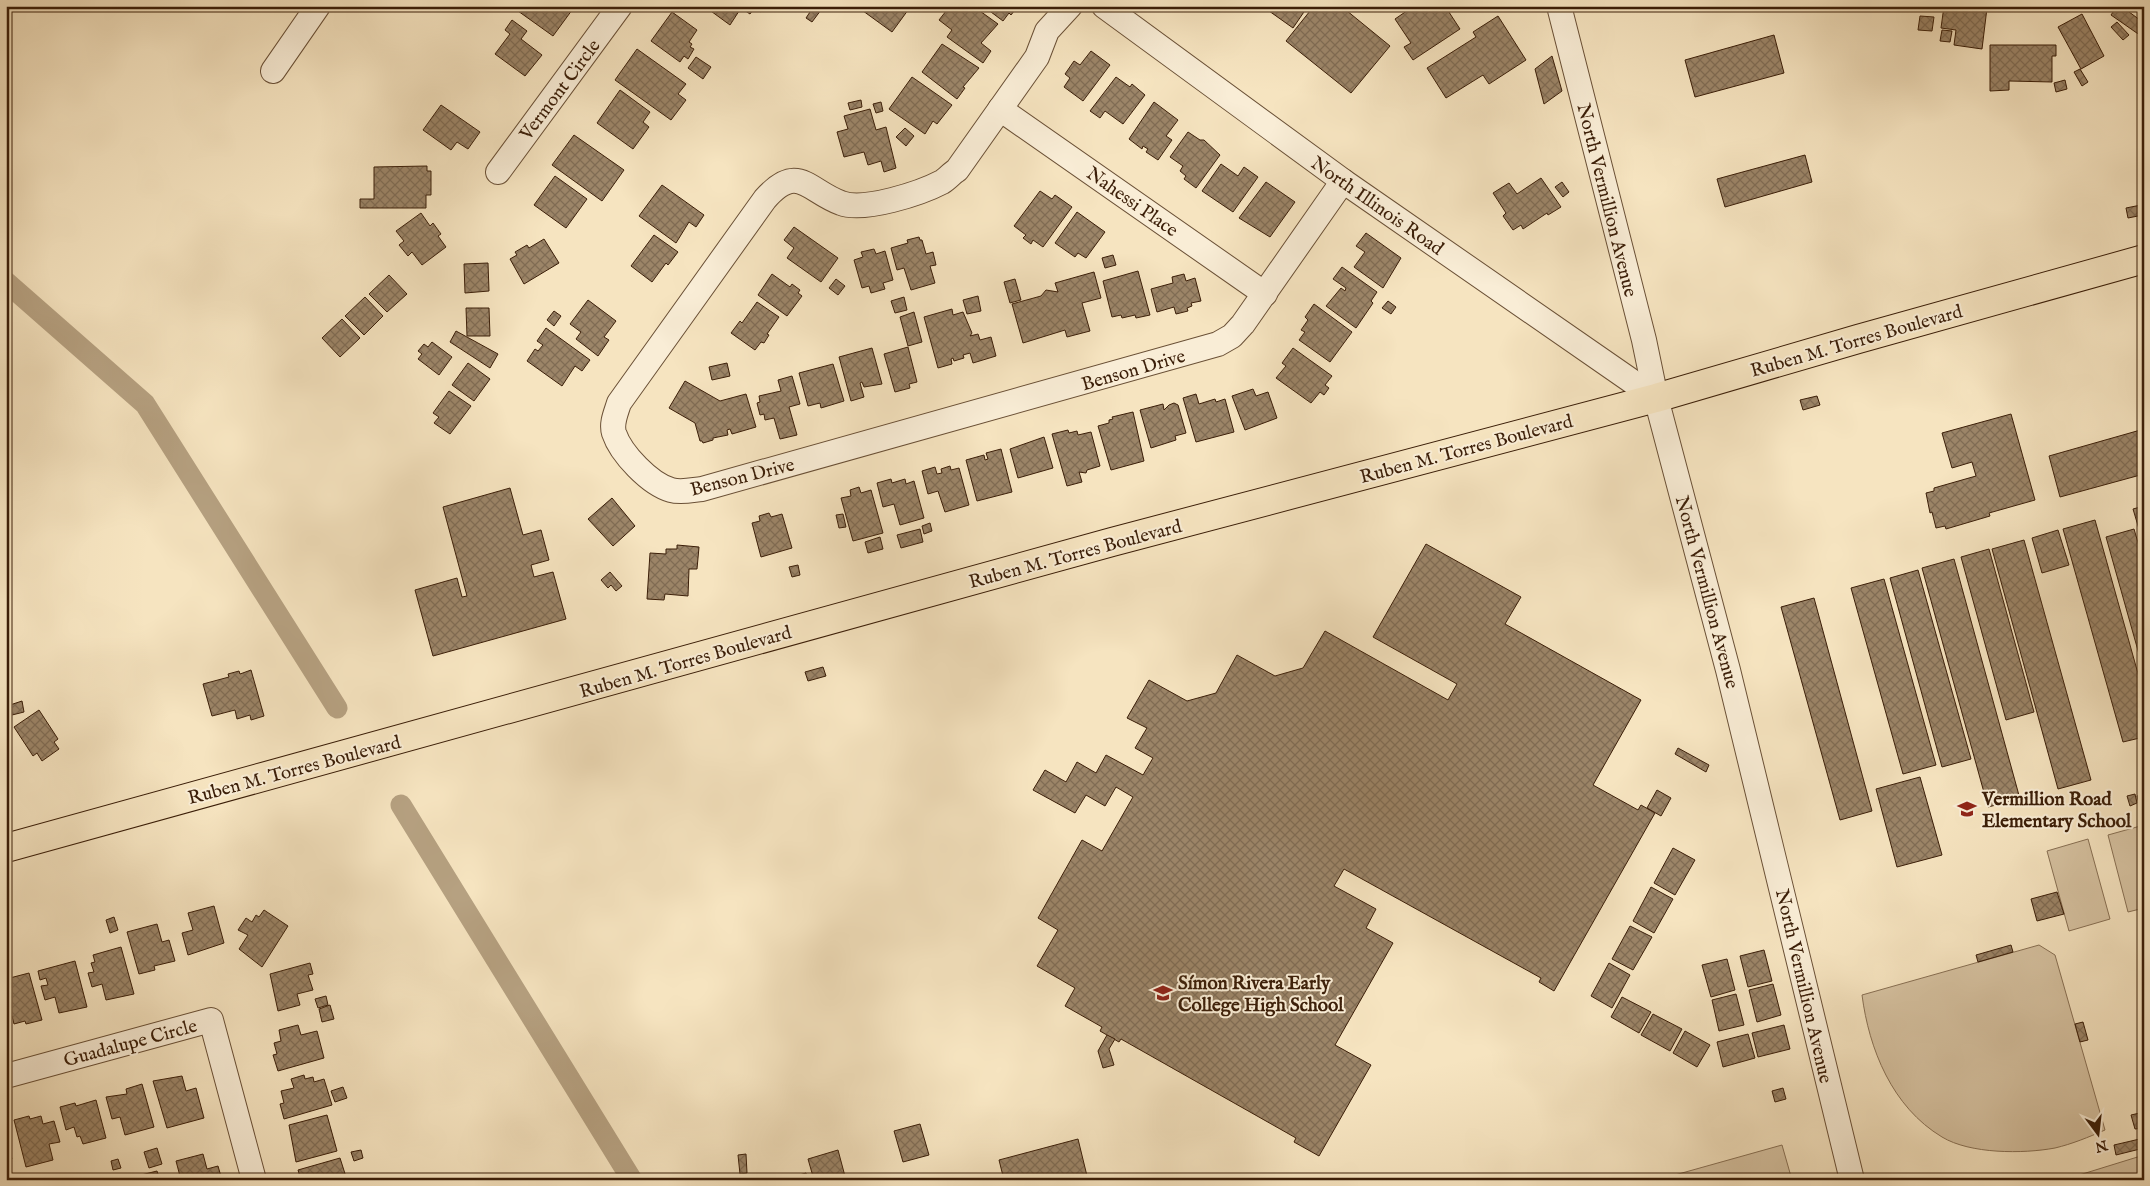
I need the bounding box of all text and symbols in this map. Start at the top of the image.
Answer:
street label: Vermont Circle [514,35,607,146]
street label: North Vermillion Avenue [1570,101,1642,300]
street label: North Illinois Road [1306,152,1449,262]
street label: Nahessi Place [1081,162,1183,243]
street label: Ruben M. Torres Boulevard [1748,300,1966,384]
street label: Benson Drive [1079,345,1188,397]
street label: Ruben M. Torres Boulevard [1357,410,1576,490]
street label: Benson Drive [688,453,797,503]
street label: North Vermillion Avenue [1669,493,1743,692]
street label: Ruben M. Torres Boulevard [966,515,1185,595]
street label: Ruben M. Torres Boulevard [577,621,795,705]
street label: Ruben M. Torres Boulevard [185,731,404,811]
place label: Vermillion Road Elementary School [1981,788,2132,834]
school or university icon: Vermillion Road Elementary School [1956,798,1978,820]
street label: North Vermillion Avenue [1769,887,1837,1086]
place label: Símon Rivera Early College High School [1178,972,1344,1018]
school or university icon: Símon Rivera Early College High School [1152,982,1174,1004]
street label: Guadalupe Circle [61,1015,200,1073]
north arrow [2072,1108,2122,1158]
text: N [2093,1135,2110,1156]

